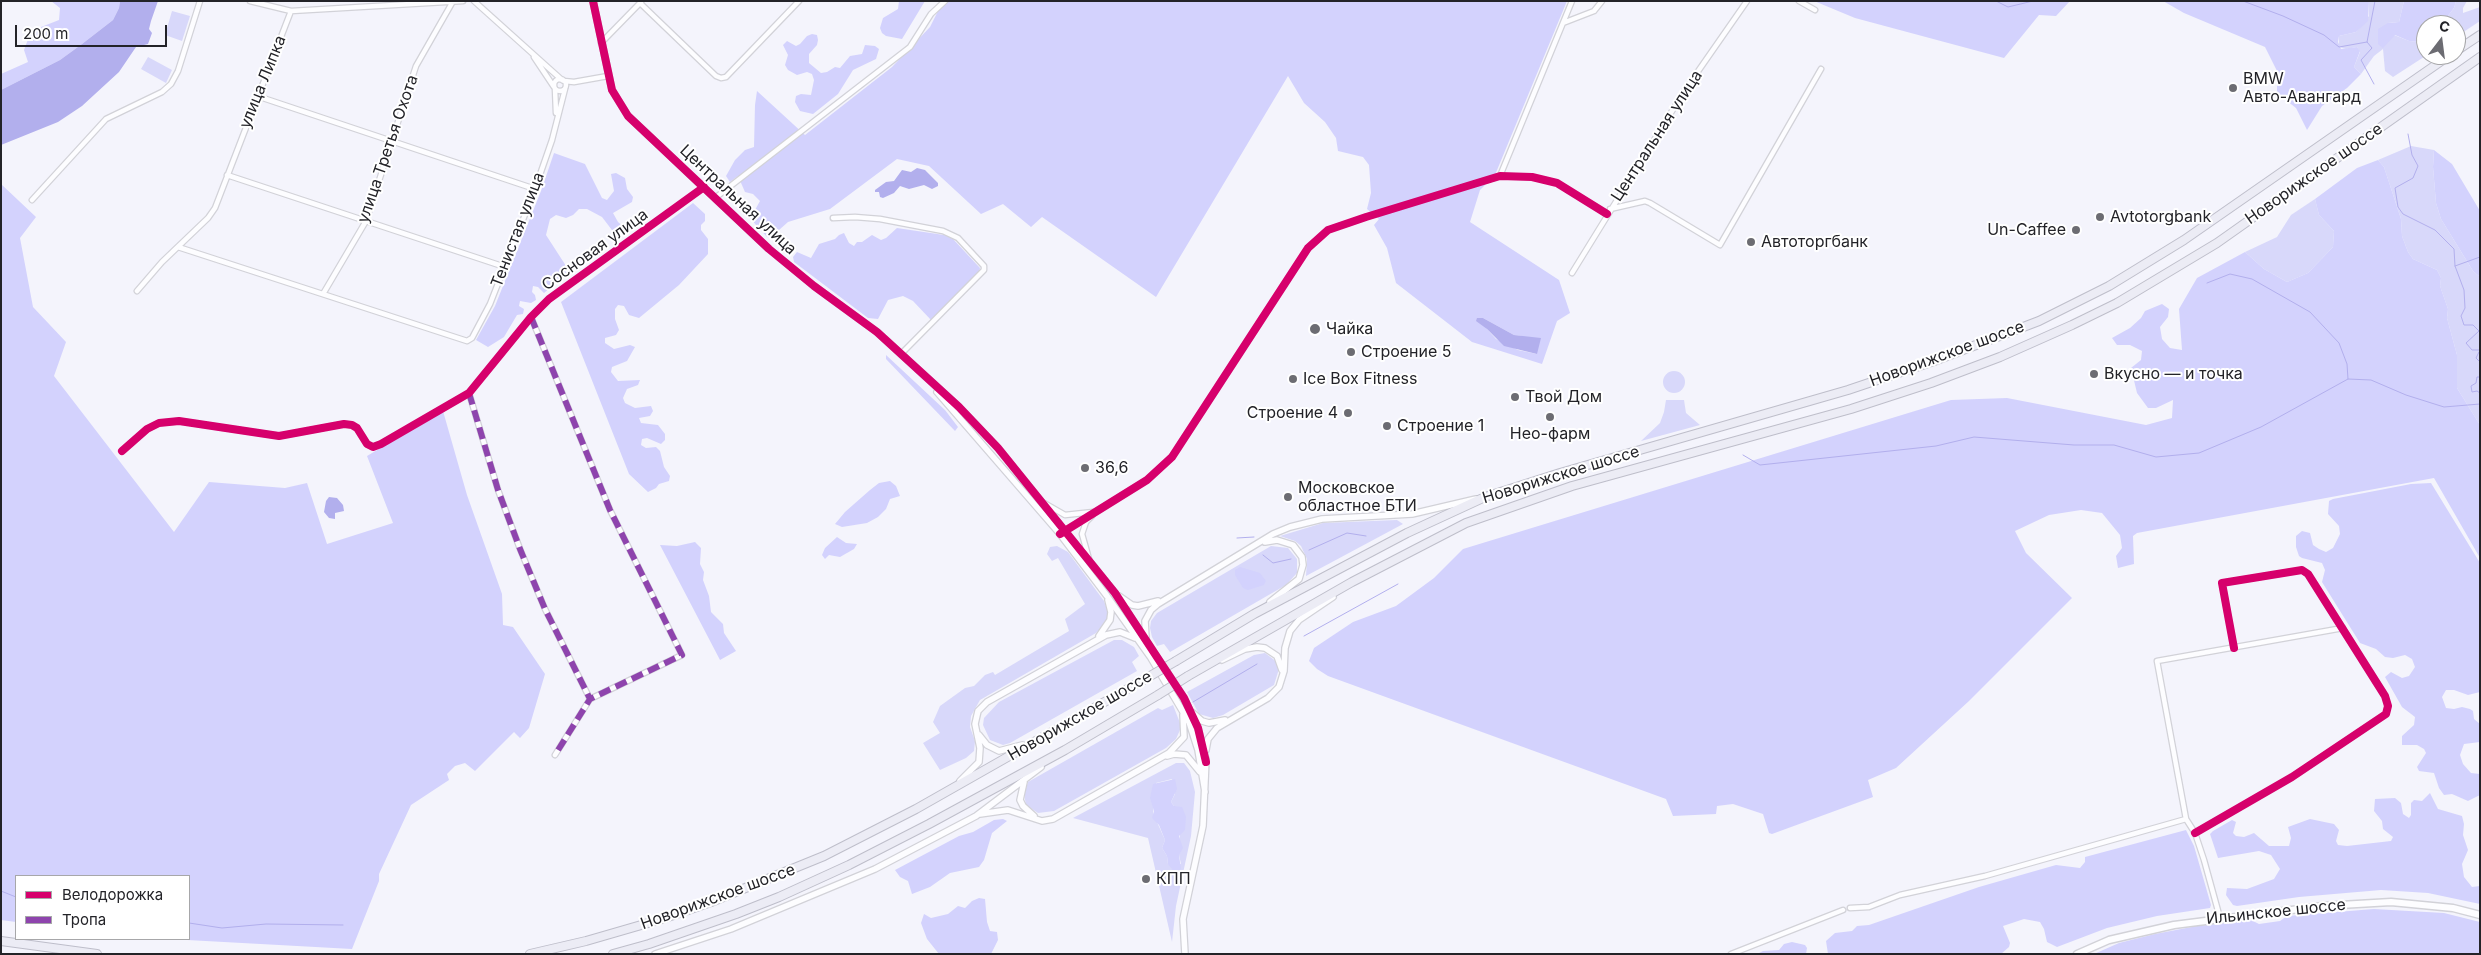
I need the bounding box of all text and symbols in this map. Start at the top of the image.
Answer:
scale bar [18,15,170,47]
north arrow [2416,15,2466,65]
text: С [2438,16,2452,36]
text: 200 m [23,24,68,43]
street label: улица Липка [236,33,290,131]
street label: Центральная улица [1607,67,1707,205]
place label: BMW Авто-Авангард [2243,69,2361,107]
street label: улица Третья Охота [354,73,422,225]
marker: BMW Авто-Авангард [2227,82,2239,94]
street label: Новорижское шоссе [2242,119,2386,229]
street label: Центральная улица [676,141,800,259]
street label: Тенистая улица [487,170,549,290]
street label: Сосновая улица [538,205,652,295]
place label: Avtotorgbank [2110,207,2211,227]
marker: Avtotorgbank [2094,211,2106,223]
place label: Un-Caffee [1987,220,2066,240]
marker: Un-Caffee [2070,224,2082,236]
place label: Автоторгбанк [1761,232,1868,252]
marker: Автоторгбанк [1745,236,1757,248]
street label: Новорижское шоссе [1867,317,2027,391]
place label: Чайка [1326,319,1373,339]
marker: Чайка [1308,322,1322,336]
place label: Строение 5 [1361,342,1452,362]
marker: Строение 5 [1345,346,1357,358]
place label: Вкусно — и точка [2104,364,2243,384]
marker: Вкусно — и точка [2088,368,2100,380]
place label: Ice Box Fitness [1303,369,1417,389]
marker: Ice Box Fitness [1287,373,1299,385]
place label: Твой Дом [1525,387,1602,407]
marker: Твой Дом [1509,391,1521,403]
place label: Строение 4 [1247,403,1338,423]
marker: Строение 4 [1342,407,1354,419]
marker: Нео-фарм [1544,411,1556,423]
place label: Строение 1 [1397,416,1484,436]
marker: Строение 1 [1381,420,1393,432]
place label: Нео-фарм [1510,424,1590,444]
street label: Новорижское шоссе [1480,442,1642,508]
place label: 36,6 [1095,458,1128,478]
marker: 36,6 [1079,462,1091,474]
place label: Московское областное БТИ [1298,478,1417,516]
marker: Московское областное БТИ [1282,491,1294,503]
street label: Новорижское шоссе [1005,667,1155,765]
street label: Новорижское шоссе [638,860,798,934]
place label: КПП [1156,869,1191,889]
marker: КПП [1140,873,1152,885]
legend [15,875,190,940]
text: Велодорожка [62,885,163,904]
street label: Ильинское шоссе [2205,895,2347,929]
text: Тропа [62,910,106,929]

